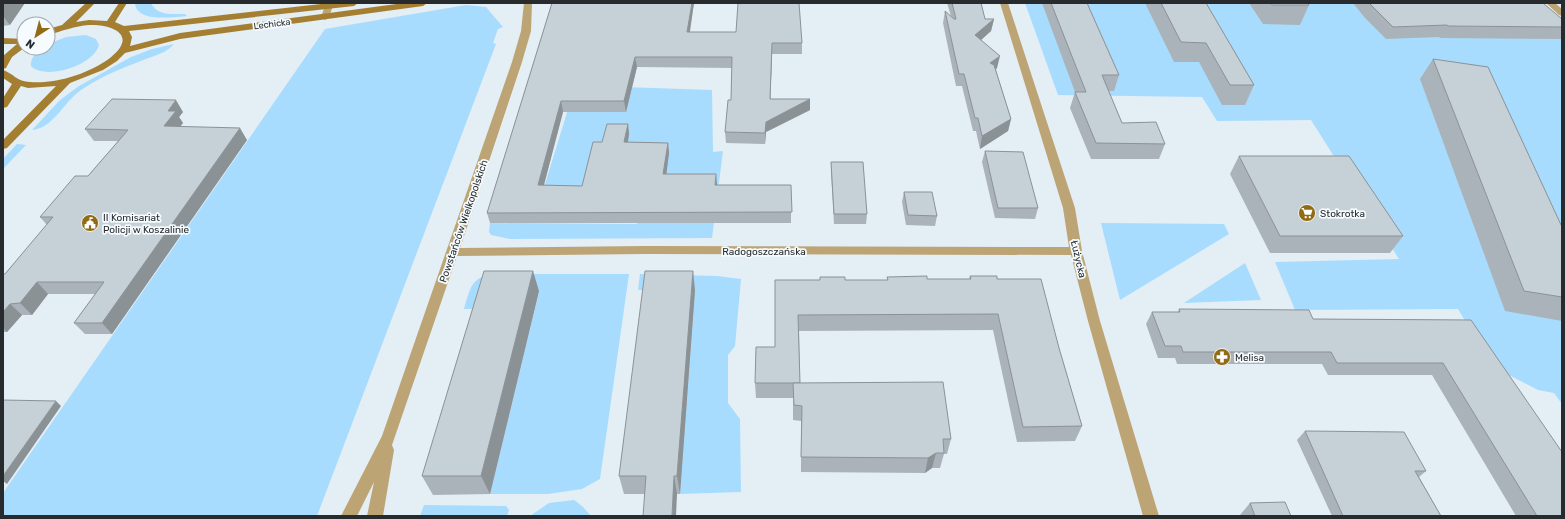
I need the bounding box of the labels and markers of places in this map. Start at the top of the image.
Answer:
supermarket icon: Stokrotka [1297,203,1317,223]
place label: Stokrotka [1320,208,1365,220]
place label: II Komisariat Policji w Koszalinie [103,212,189,236]
public building icon: II Komisariat Policji w Koszalinie [80,213,100,233]
pharmacy icon: Melisa [1212,347,1232,367]
place label: Melisa [1235,352,1264,364]

